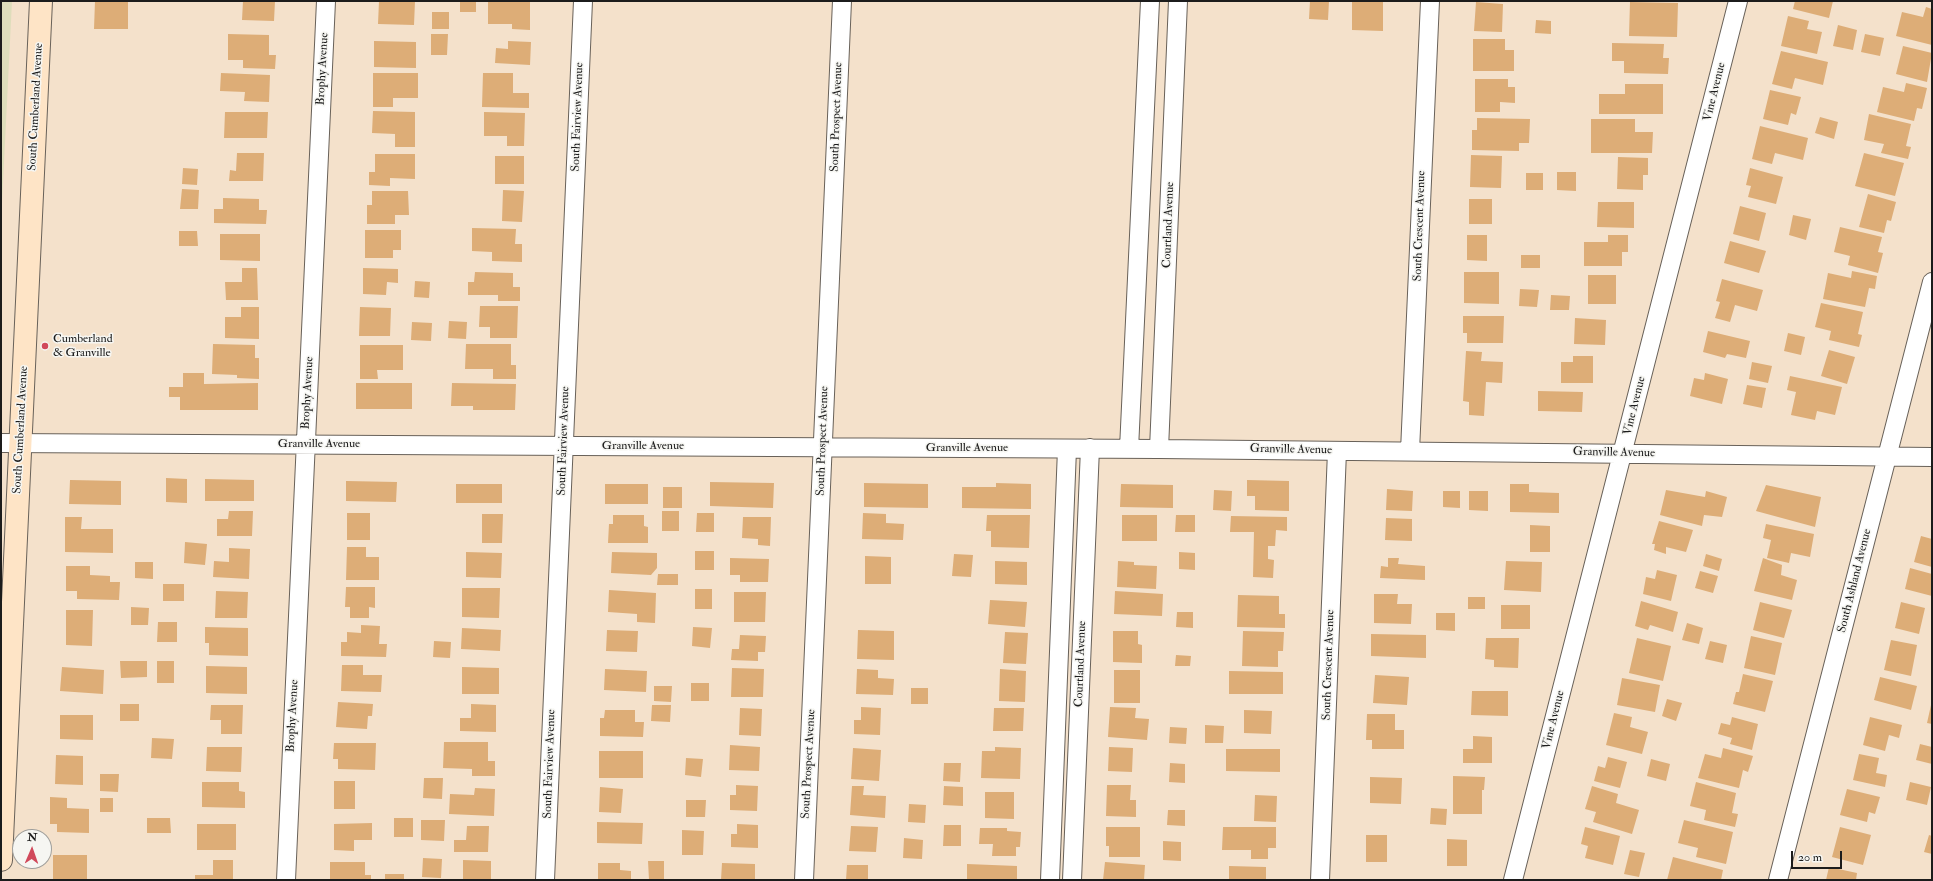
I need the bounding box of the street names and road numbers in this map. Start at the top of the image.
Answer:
street label: Brophy Avenue [314,32,332,106]
street label: South Cumberland Avenue [25,43,47,171]
street label: Vine Avenue [1701,61,1729,123]
street label: South Fairview Avenue [569,62,587,172]
street label: South Prospect Avenue [828,62,846,172]
street label: South Crescent Avenue [1411,170,1429,282]
street label: Courtland Avenue [1160,182,1178,268]
street label: Brophy Avenue [299,356,317,430]
street label: South Cumberland Avenue [10,366,32,494]
street label: Vine Avenue [1621,375,1649,437]
street label: South Fairview Avenue [555,386,573,496]
street label: South Prospect Avenue [814,386,832,496]
street label: Granville Avenue [278,437,360,451]
street label: Granville Avenue [602,439,684,453]
street label: Granville Avenue [926,441,1008,455]
street label: Granville Avenue [1250,442,1332,458]
street label: Granville Avenue [1573,445,1655,461]
street label: South Ashland Avenue [1835,528,1875,634]
street label: South Crescent Avenue [1320,609,1338,721]
street label: Courtland Avenue [1072,621,1090,707]
street label: Brophy Avenue [284,679,302,753]
street label: Vine Avenue [1540,689,1568,751]
street label: South Fairview Avenue [541,709,559,819]
street label: South Prospect Avenue [799,709,819,819]

